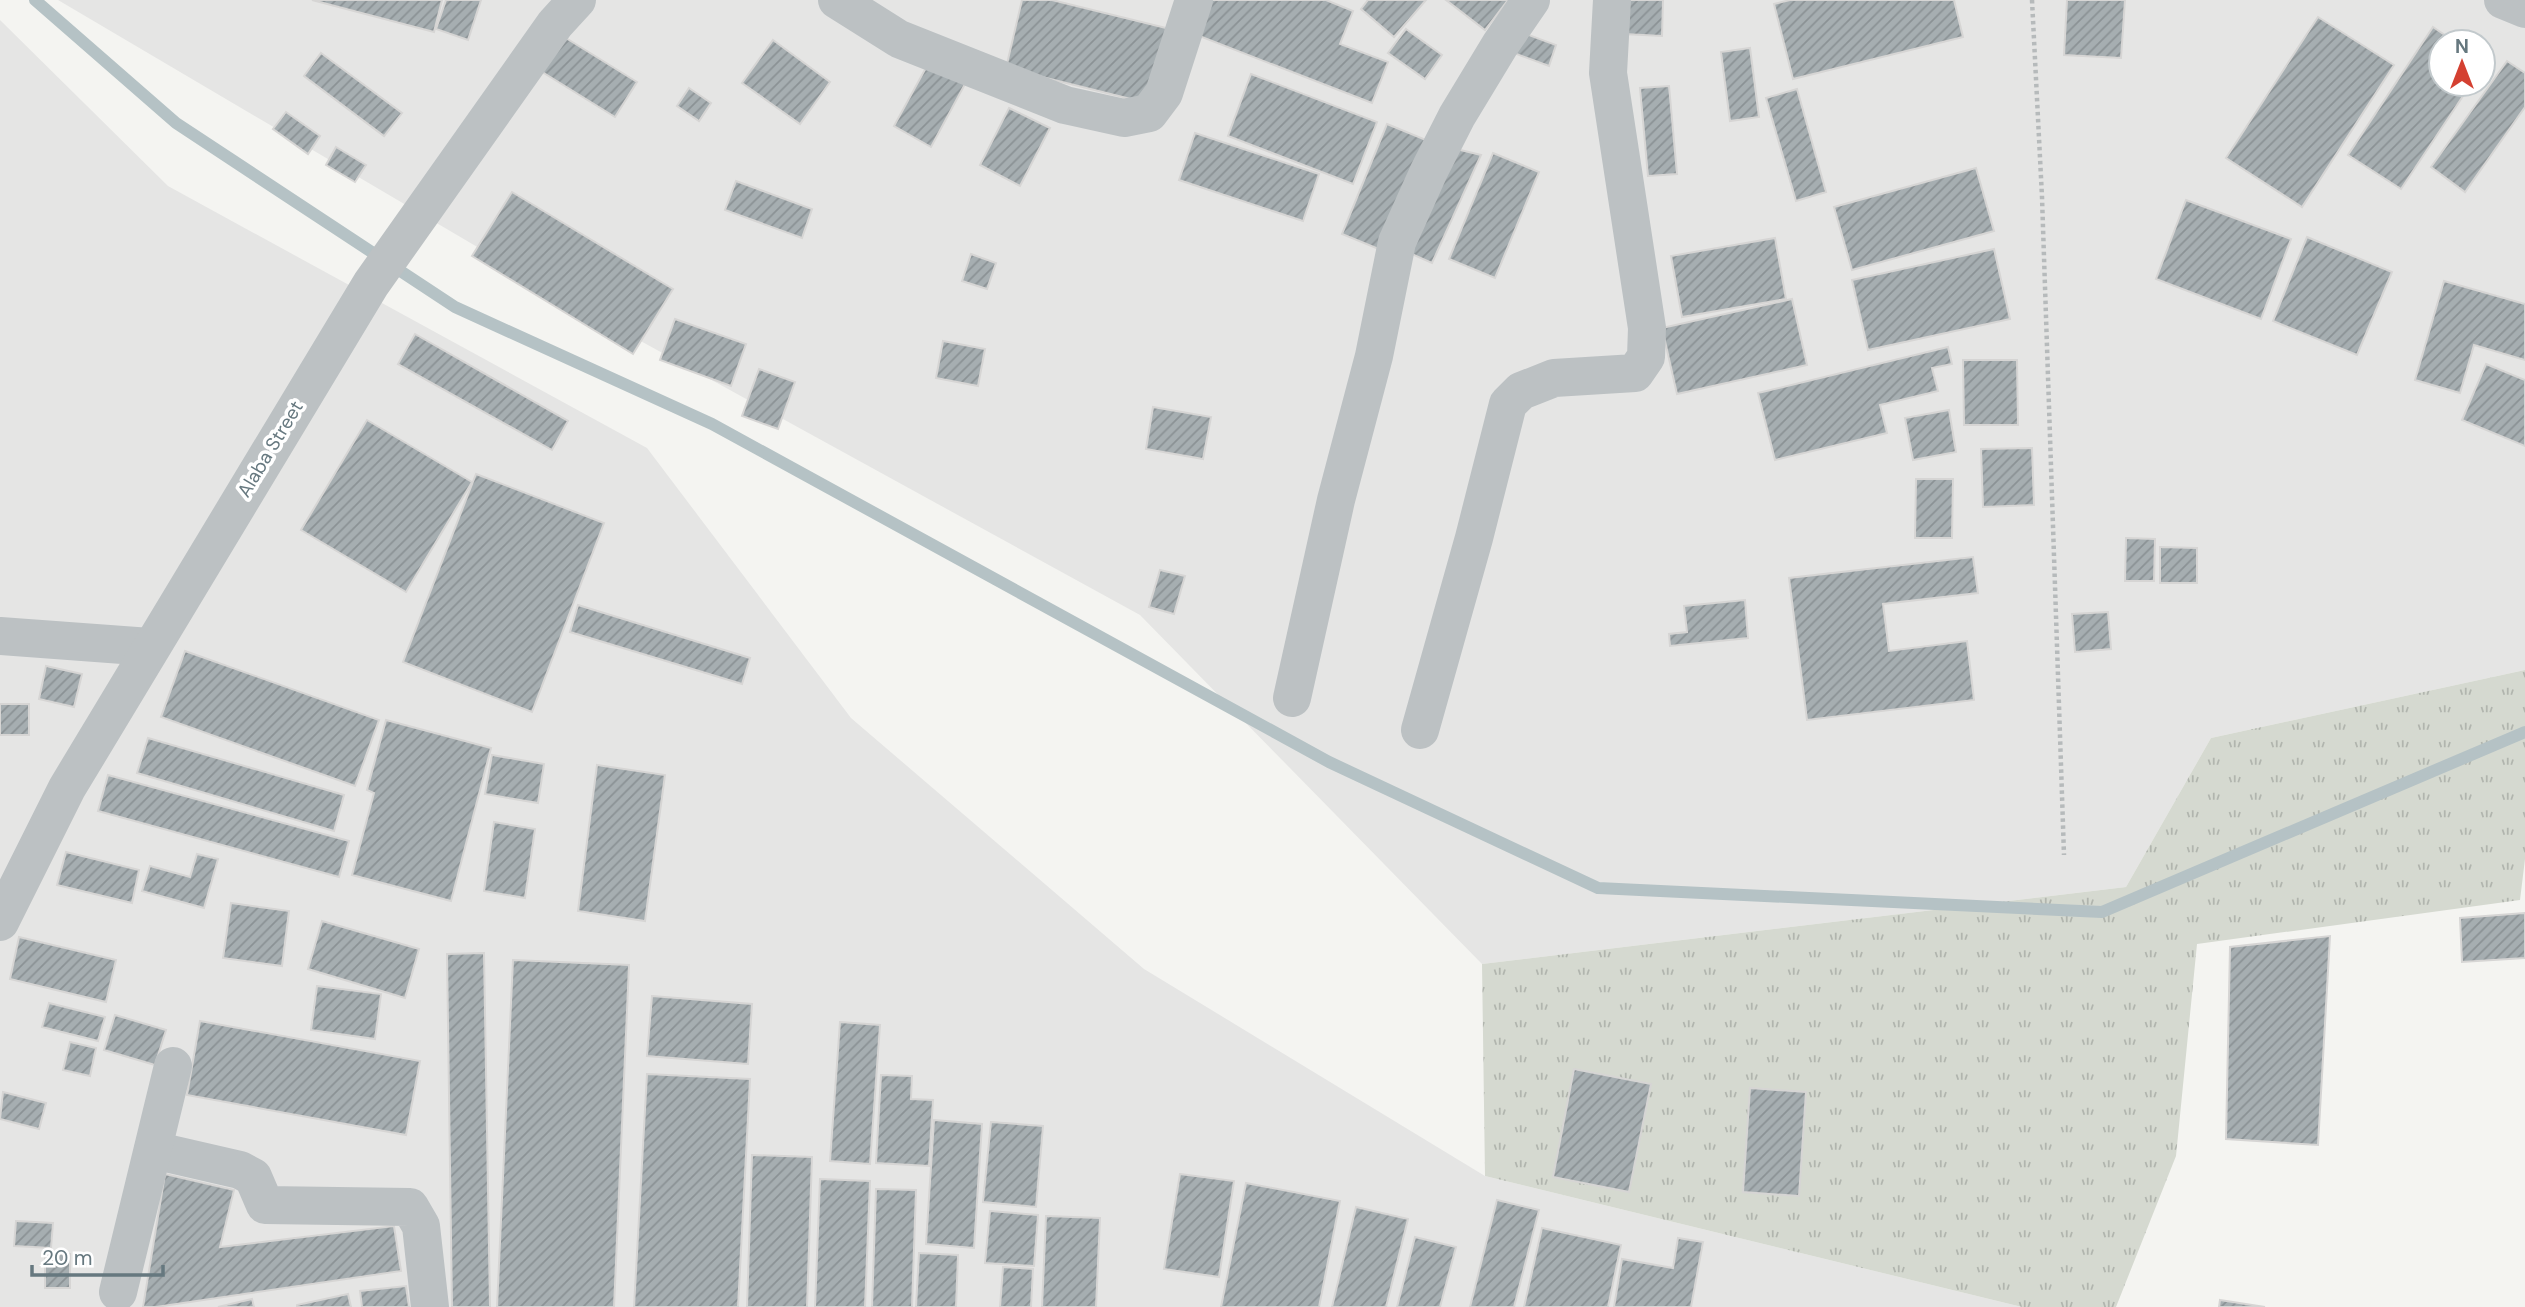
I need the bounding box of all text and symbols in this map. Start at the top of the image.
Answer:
north arrow [2427,28,2497,98]
text: N [2455,34,2469,59]
street label: Alaba Street [231,396,309,502]
scale bar [32,1234,163,1278]
text: 20 m [42,1244,93,1272]

